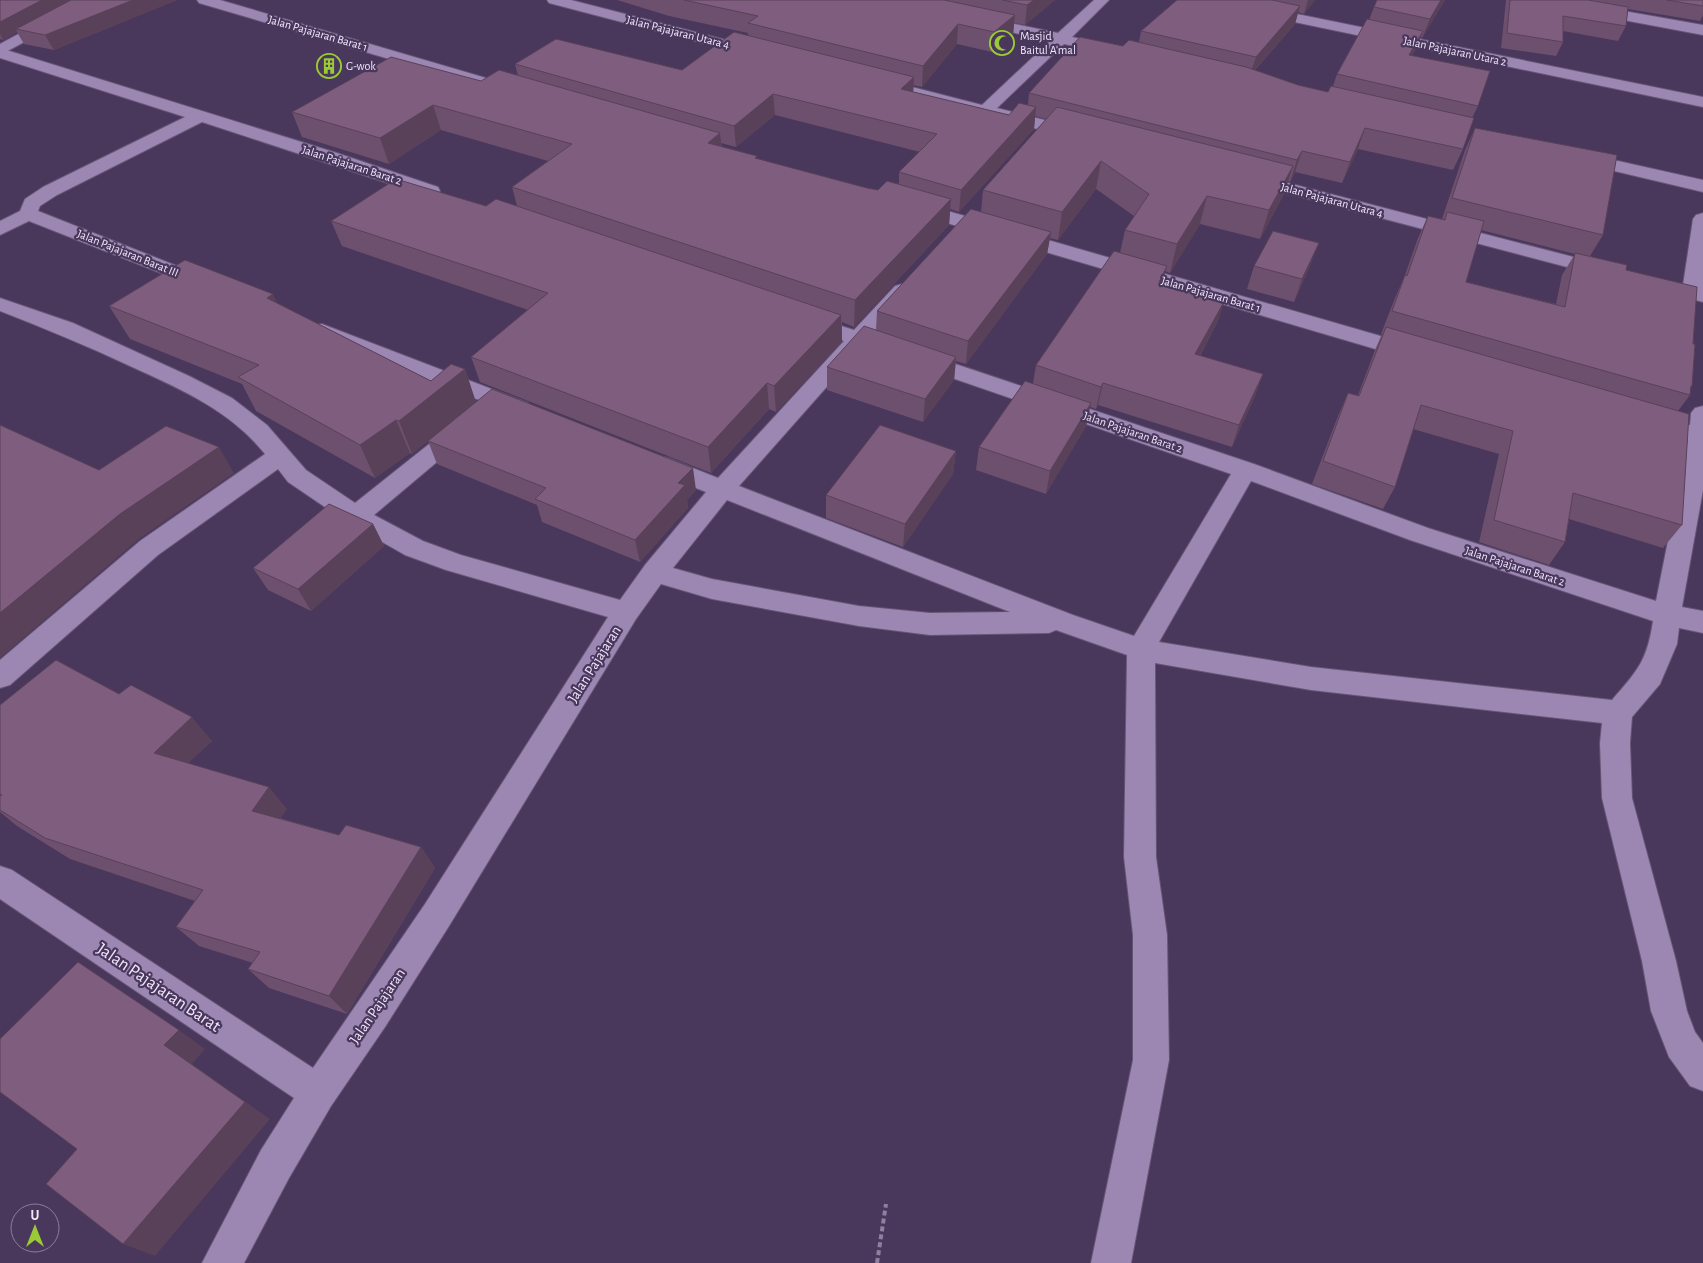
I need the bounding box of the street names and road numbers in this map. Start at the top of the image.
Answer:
street label: Jalan Pajajaran Barat 1 [267,13,369,54]
street label: Jalan Pajajaran Utara 4 [625,13,731,52]
street label: Jalan Pajajaran Utara 2 [1402,34,1508,69]
street label: Jalan Pajajaran Barat 2 [300,143,404,188]
street label: Jalan Pajajaran Utara 4 [1279,181,1385,220]
street label: Jalan Pajajaran Barat III [75,227,180,280]
street label: Jalan Pajajaran Barat 1 [1160,274,1262,315]
street label: Jalan Pajajaran Barat 2 [1081,409,1185,456]
street label: Jalan Pajajaran Barat 2 [1463,544,1567,589]
street label: Jalan Pajajaran [565,623,624,705]
street label: Jalan Pajajaran Barat [93,940,224,1036]
street label: Jalan Pajajaran [347,966,408,1047]

